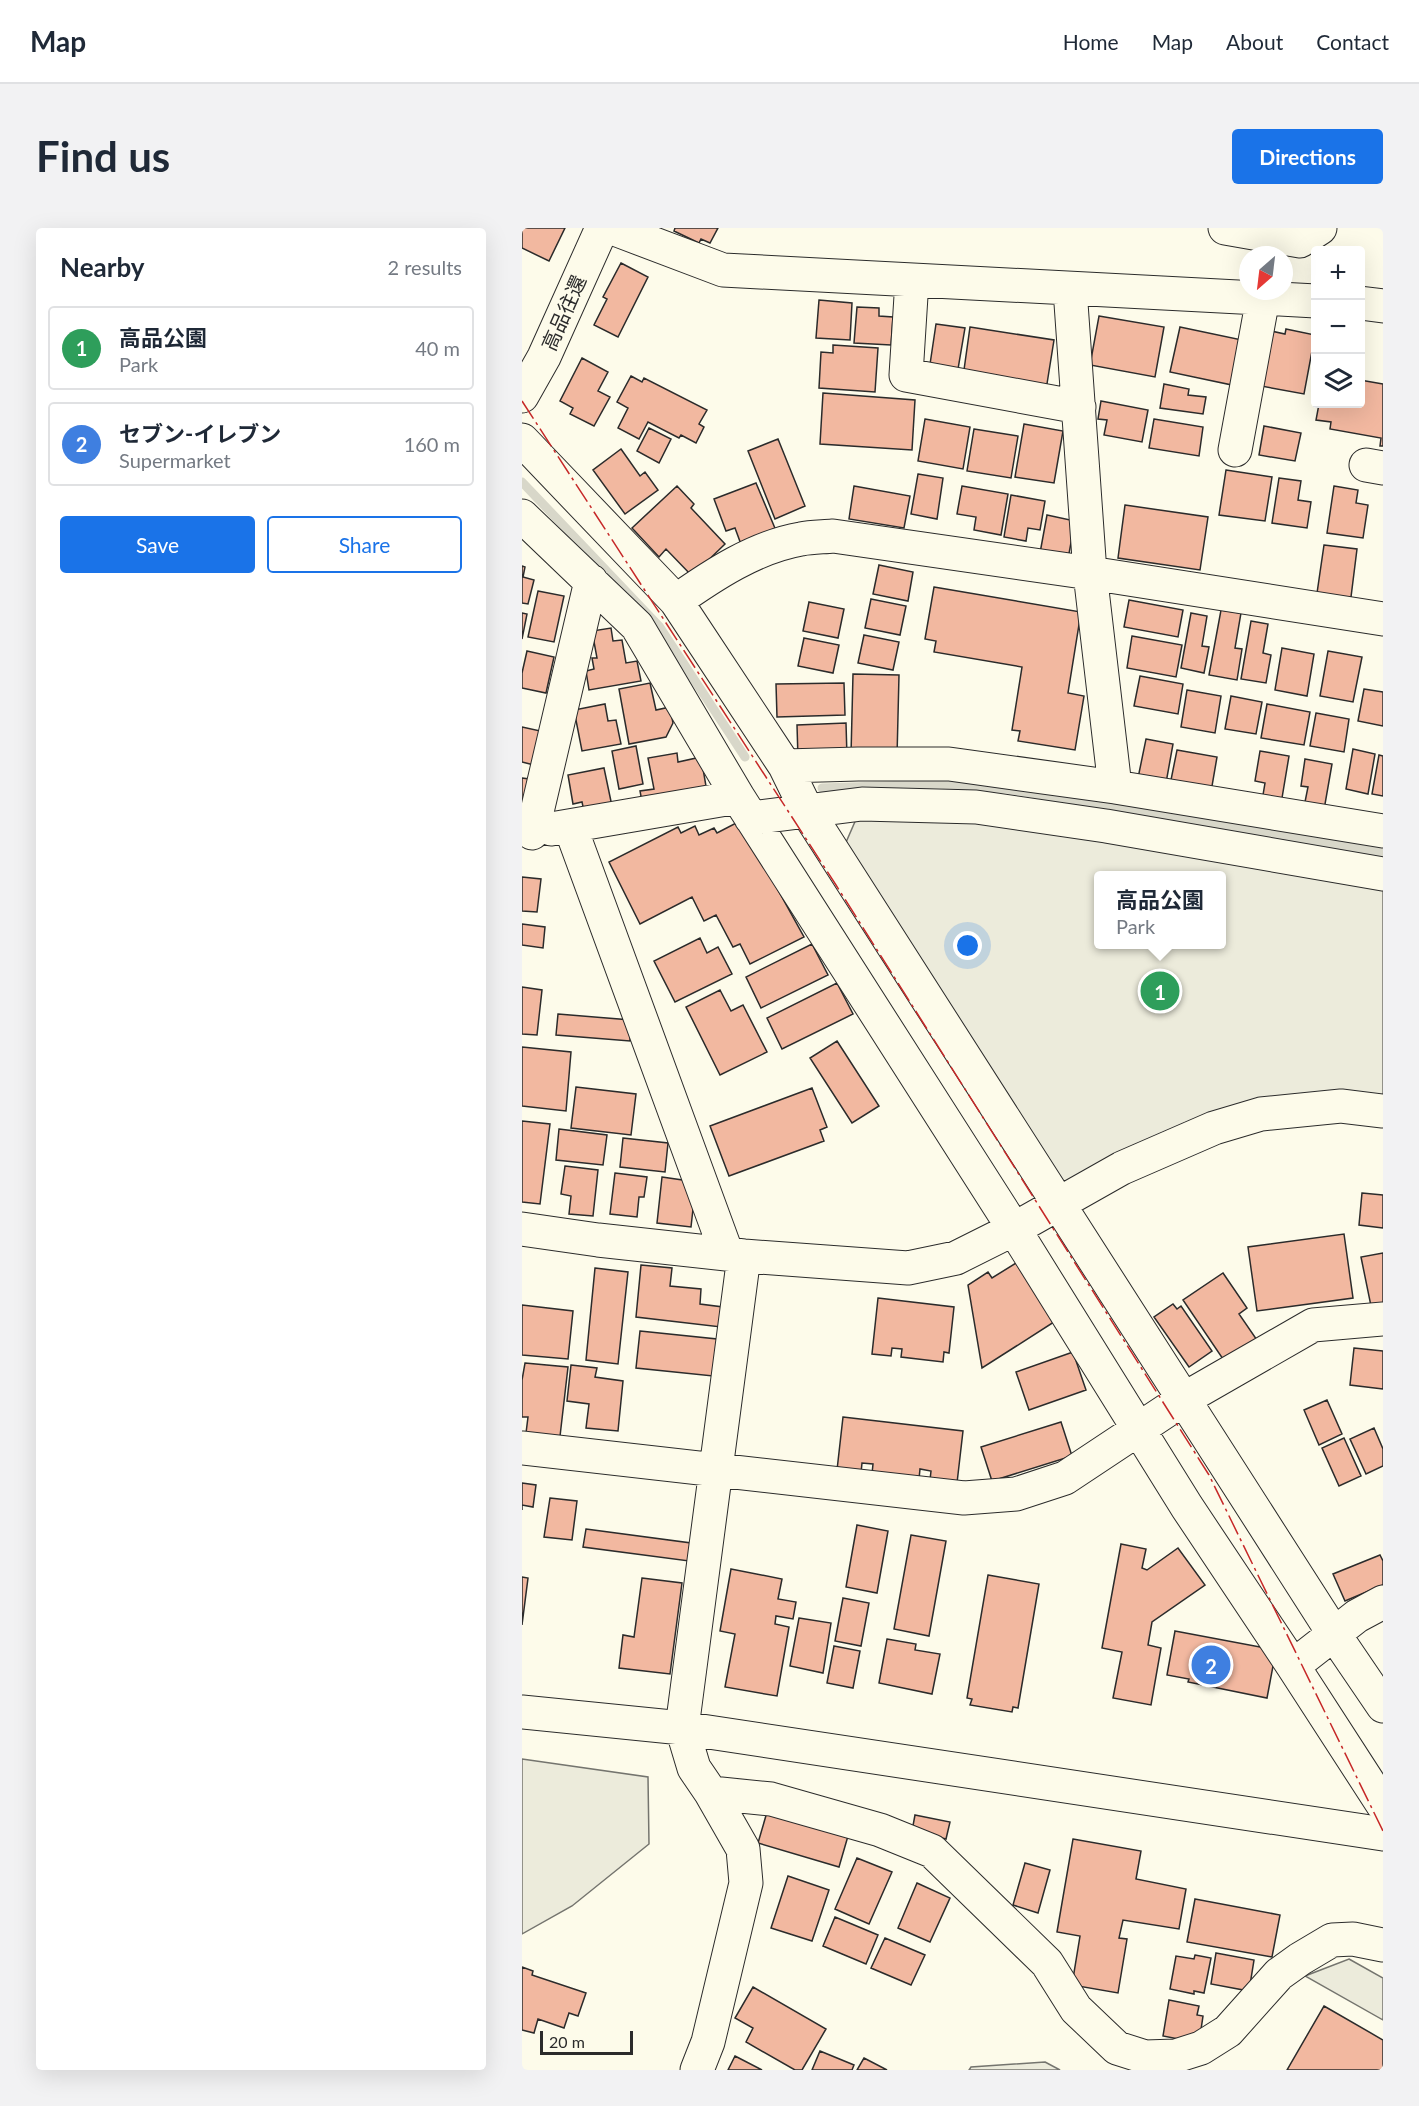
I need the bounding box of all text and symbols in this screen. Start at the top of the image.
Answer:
text: Map [30,24,86,58]
text: Home [1063,29,1119,54]
text: Map [1152,29,1193,54]
text: About [1226,29,1283,54]
text: Contact [1316,29,1389,54]
button: Directions [1232,129,1383,184]
text: Find us [36,131,170,181]
north arrow [1239,246,1293,300]
map controls [1311,246,1365,408]
button: + [1311,246,1365,300]
text: Nearby [60,251,145,283]
text: 2 results [387,255,462,279]
street label: 高品往還 [536,271,590,354]
button: − [1311,300,1365,354]
text: 高品公園 [119,324,207,351]
text: 1 [76,336,87,360]
text: 40 m [415,336,460,360]
text: Park [119,352,158,376]
button: layers [1311,354,1365,408]
text: セブン-イレブン [119,420,281,447]
text: 2 [76,432,87,456]
text: 160 m [404,432,460,456]
text: Supermarket [119,448,231,472]
button: Save [60,516,255,573]
button: Share [267,516,462,573]
popup [1094,871,1226,949]
text: 高品公園 [1116,886,1204,913]
text: Park [1116,914,1155,938]
your location [953,931,982,960]
pin: 1 [1140,968,1180,1014]
pin: 2 [1192,1642,1230,1688]
scale bar [540,2028,633,2056]
text: 20 m [549,2032,585,2051]

